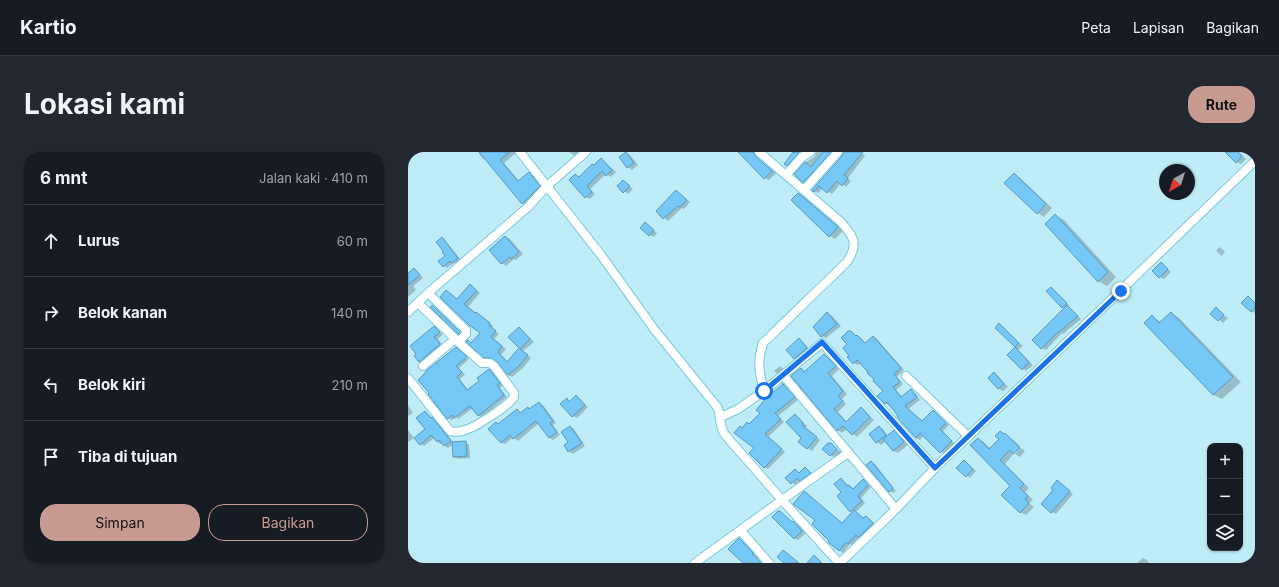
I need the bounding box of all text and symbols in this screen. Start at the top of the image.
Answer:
text: Kartio [20,16,77,39]
text: Peta [1081,19,1111,36]
text: Lapisan [1133,19,1184,36]
text: Bagikan [1206,19,1259,36]
button: Rute [1188,86,1255,123]
text: Lokasi kami [24,87,185,121]
north arrow [1159,164,1195,200]
text: 6 mnt [40,168,87,188]
text: Jalan kaki · 410 m [259,170,368,186]
icon: ahead [40,230,62,252]
text: Lurus [78,231,120,250]
text: 60 m [337,233,368,249]
route end [1112,282,1130,300]
icon: right [40,302,62,324]
text: Belok kanan [78,303,167,322]
text: 140 m [331,305,368,321]
icon: left [40,374,62,396]
text: Belok kiri [78,375,145,394]
text: 210 m [332,377,368,393]
route start [755,382,773,400]
map controls [1207,443,1243,551]
button: + [1207,443,1243,479]
icon: arrive [40,446,62,468]
text: Tiba di tujuan [78,447,177,466]
button: − [1207,479,1243,515]
button: Simpan [40,504,200,541]
button: Bagikan [208,504,368,541]
button: layers [1207,515,1243,551]

